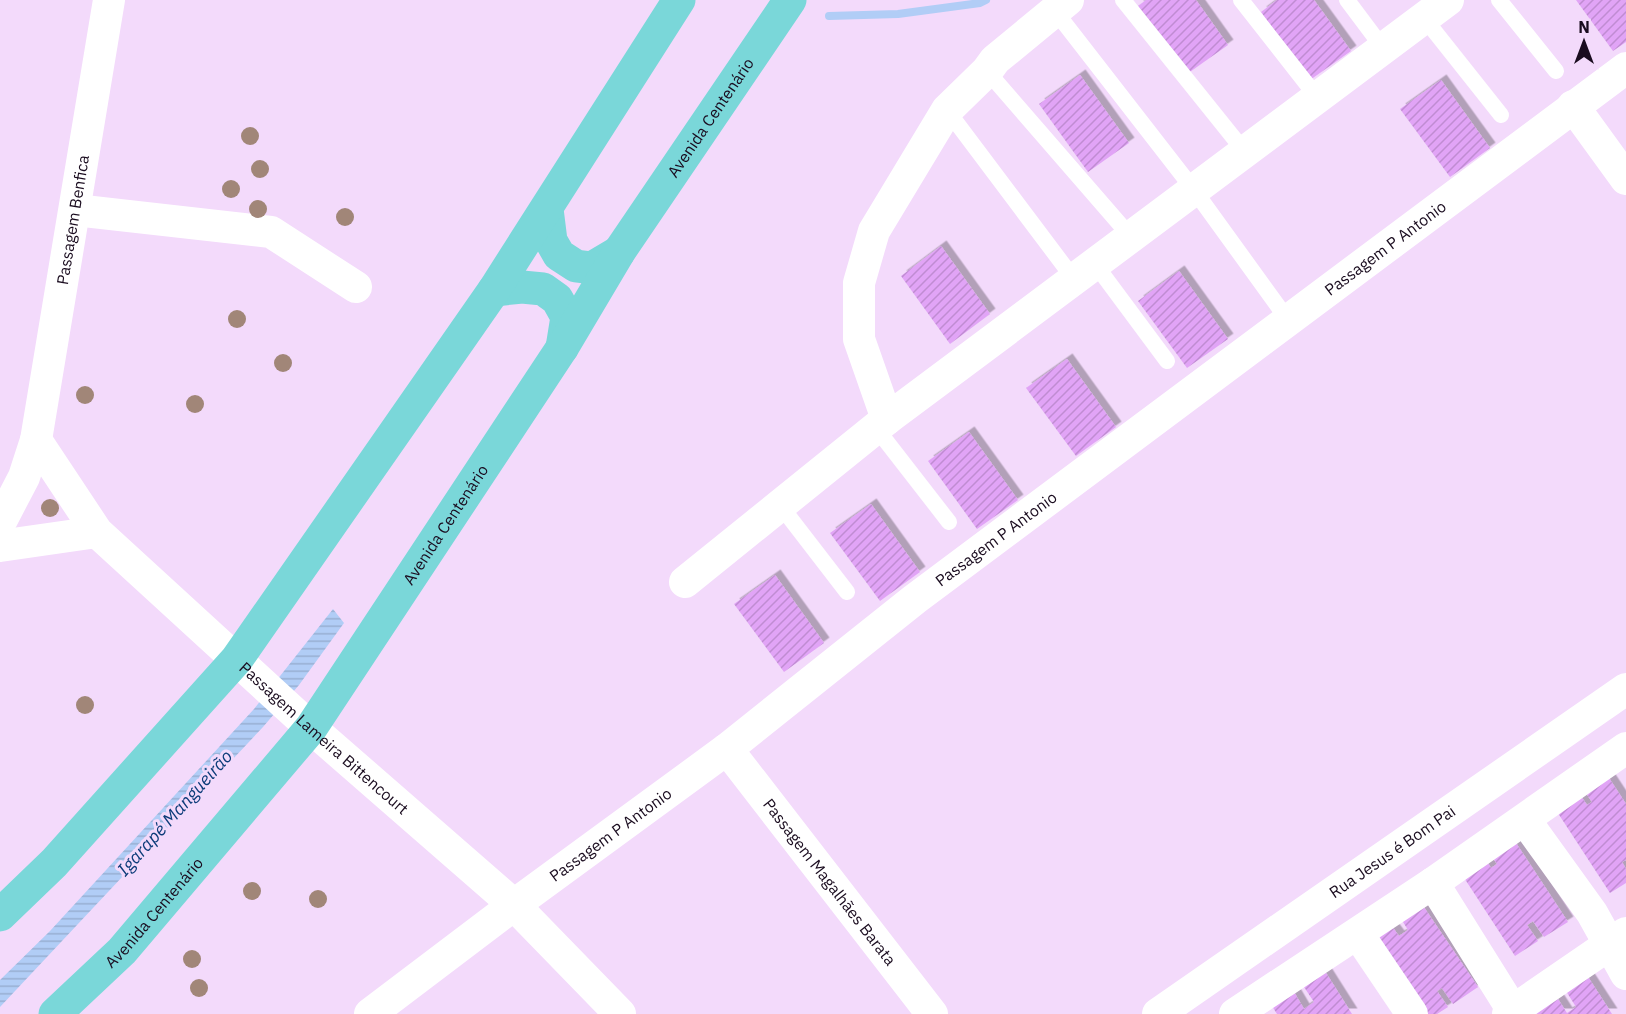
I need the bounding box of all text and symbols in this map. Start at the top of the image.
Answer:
north arrow [1554,12,1614,72]
text: N [1578,17,1590,37]
street label: Avenida Centenário [663,54,758,181]
street label: Passagem Benfica [52,153,93,286]
street label: Passagem P Antonio [1321,196,1450,300]
street label: Avenida Centenário [398,461,492,589]
street label: Passagem P Antonio [931,487,1061,590]
street label: Passagem Lameira Bittencourt [235,658,413,818]
water label: Igarapé Mangueirão [112,745,237,881]
street label: Passagem P Antonio [545,783,675,886]
street label: Passagem Magalhães Barata [759,795,901,970]
street label: Rua Jesus é Bom Pai [1325,801,1459,902]
street label: Avenida Centenário [101,853,207,972]

